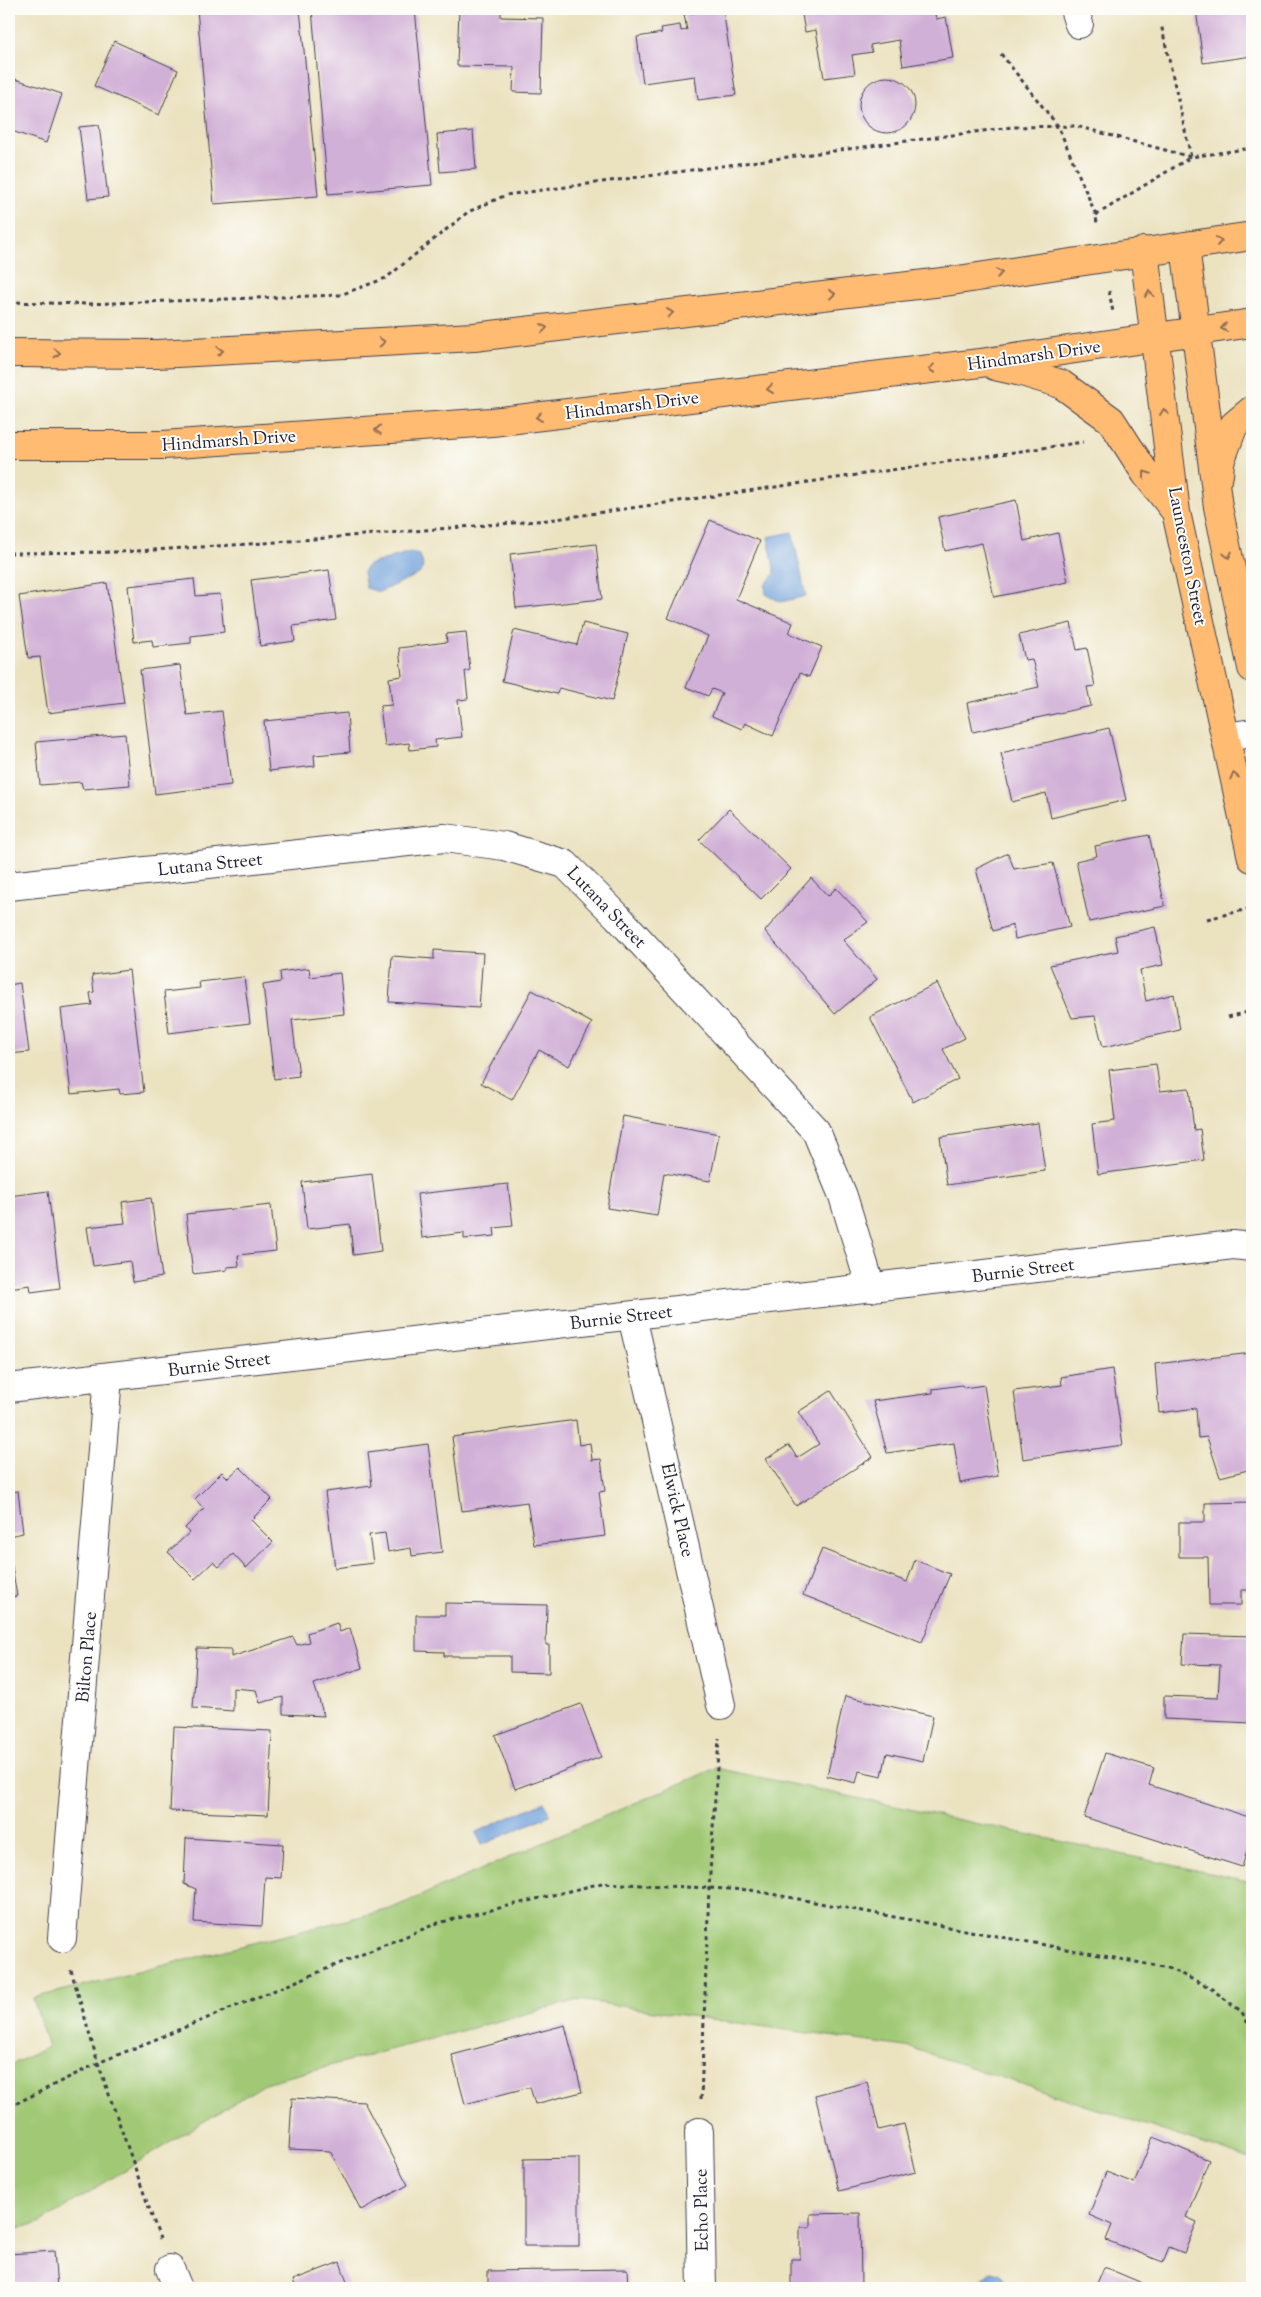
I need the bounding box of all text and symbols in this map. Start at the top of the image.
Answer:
one-way arrow [1215,237,1223,247]
one-way arrow [994,269,1003,279]
one-way arrow [828,289,836,300]
one-way arrow [1144,290,1155,298]
one-way arrow [667,308,675,319]
one-way arrow [1220,322,1229,332]
one-way arrow [540,323,548,334]
street label: Hindmarsh Drive [966,335,1103,379]
one-way arrow [378,336,386,347]
one-way arrow [216,345,224,356]
one-way arrow [54,348,62,358]
one-way arrow [927,363,935,374]
one-way arrow [766,383,774,394]
street label: Hindmarsh Drive [564,386,701,428]
one-way arrow [1159,408,1170,416]
one-way arrow [535,411,543,422]
street label: Hindmarsh Drive [161,424,297,460]
one-way arrow [373,425,381,436]
one-way arrow [1143,470,1152,480]
street label: Launceston Street [1160,485,1212,628]
one-way arrow [1222,550,1233,559]
one-way arrow [1229,771,1240,780]
street label: Lutana Street [157,848,264,884]
street label: Lutana Street [560,862,651,955]
street label: Burnie Street [971,1253,1076,1291]
street label: Burnie Street [569,1300,674,1338]
street label: Burnie Street [167,1347,272,1385]
street label: Elwick Place [653,1461,699,1560]
street label: Bilton Place [71,1610,105,1704]
street label: Echo Place [689,2168,717,2252]

